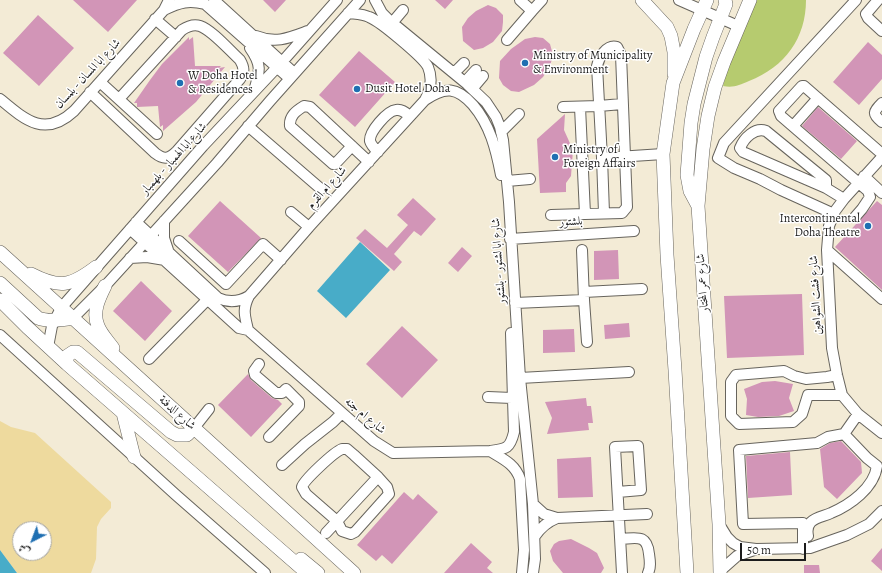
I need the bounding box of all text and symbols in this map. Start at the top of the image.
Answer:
street label: شارع ابا المسان - بلمسان [52,36,124,112]
place label: Ministry of Municipality & Environment [533,49,652,77]
marker: Ministry of Municipality & Environment [520,58,530,68]
place label: W Doha Hotel & Residences [188,69,257,97]
marker: W Doha Hotel & Residences [175,78,185,88]
place label: Dusit Hotel Doha [365,82,450,96]
marker: Dusit Hotel Doha [352,84,362,94]
street label: شارع ابا الهمبار - بلهمبار [138,120,210,198]
place label: Ministry of Foreign Affairs [563,143,636,171]
marker: Ministry of Foreign Affairs [550,152,560,162]
street label: شارع ام القرم [304,164,350,212]
place label: Intercontinental Doha Theatre [780,212,860,240]
street label: بلشتور [559,214,583,230]
street label: شارع ابا لشتور - بلشتور [489,217,509,305]
marker: Intercontinental Doha Theatre [863,221,873,231]
street label: شارع عمر المختار [694,253,712,313]
street label: شارع فشت الشواهين [807,255,825,335]
street label: شارع الدفنة [156,393,198,433]
street label: شارع ام جنه [342,395,388,437]
north arrow [12,521,52,561]
scale bar [742,535,808,561]
text: ش [15,540,33,559]
text: 50 m [747,542,771,558]

